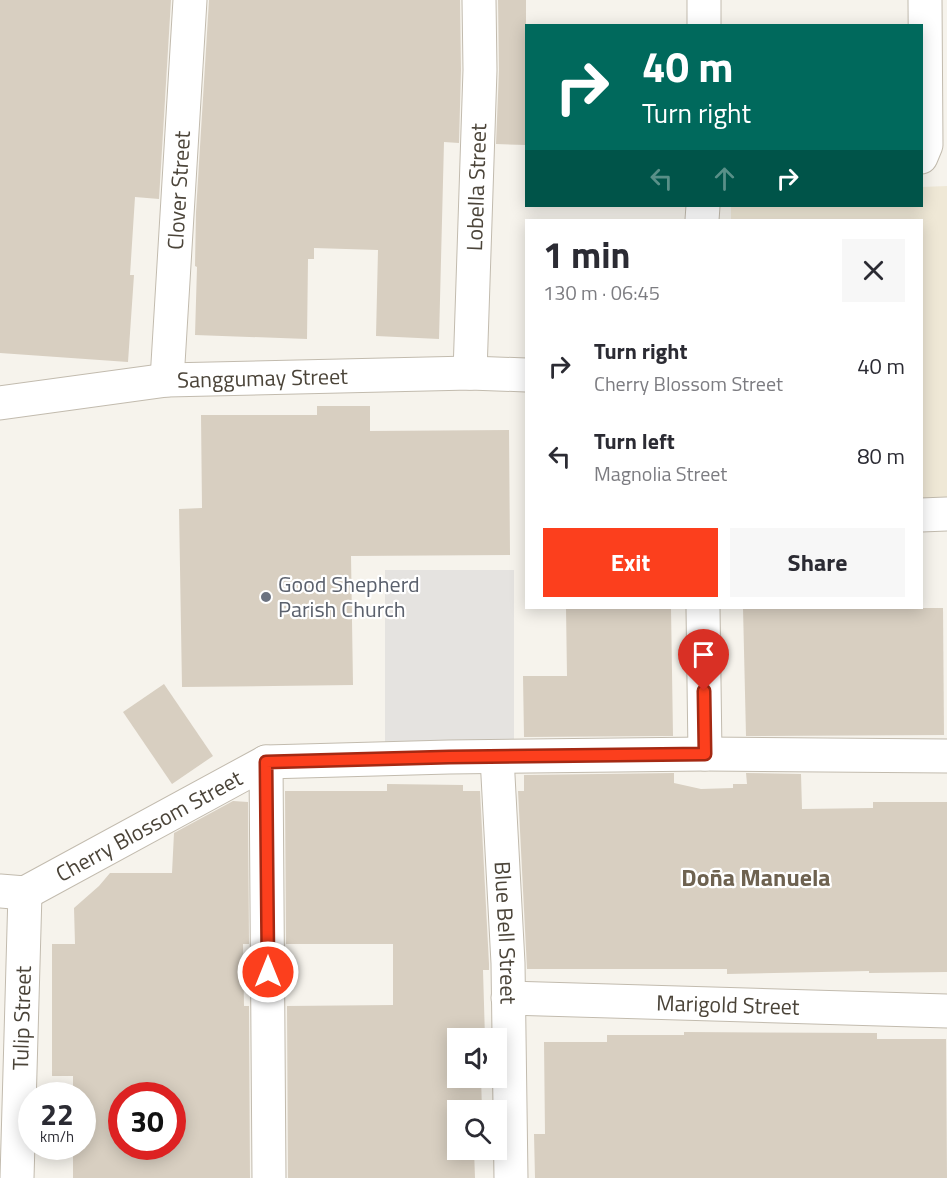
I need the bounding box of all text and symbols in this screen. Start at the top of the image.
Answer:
text: 40 m [642,34,734,98]
icon: right [543,48,621,126]
text: Turn right [642,92,751,133]
street label: Lobella Street [457,123,495,251]
street label: Clover Street [158,130,199,251]
icon: left [645,162,678,195]
icon: ahead [708,162,741,195]
icon: right [771,162,804,195]
text: 1 min [543,227,630,282]
button: close [842,239,905,302]
text: 130 m · 06:45 [543,277,660,308]
text: Turn right [594,334,688,368]
text: 40 m [857,349,905,383]
icon: right [543,350,576,383]
street label: Sanggumay Street [177,359,348,397]
text: Cherry Blossom Street [594,368,783,399]
text: Turn left [594,424,675,458]
text: 80 m [857,439,905,473]
icon: left [543,440,576,473]
text: Magnolia Street [594,458,727,489]
button: Exit [543,528,718,597]
button: Share [730,528,905,597]
place label: Good Shepherd Parish Church [278,567,420,626]
marker: Good Shepherd Parish Church [259,590,273,604]
pin [678,629,729,691]
icon: arrive [687,638,720,671]
street label: Cherry Blossom Street [49,761,249,890]
district label: Doña Manuela [681,859,831,895]
street label: Blue Bell Street [486,861,526,1005]
position arrow [236,940,300,1004]
street label: Tulip Street [3,965,40,1071]
street label: Marigold Street [656,985,800,1024]
map controls [447,1028,507,1160]
button: sound [447,1028,507,1088]
speed limit sign: 30 [108,1082,186,1160]
text: 22 [40,1091,74,1137]
button: search [447,1100,507,1160]
text: km/h [40,1125,74,1148]

